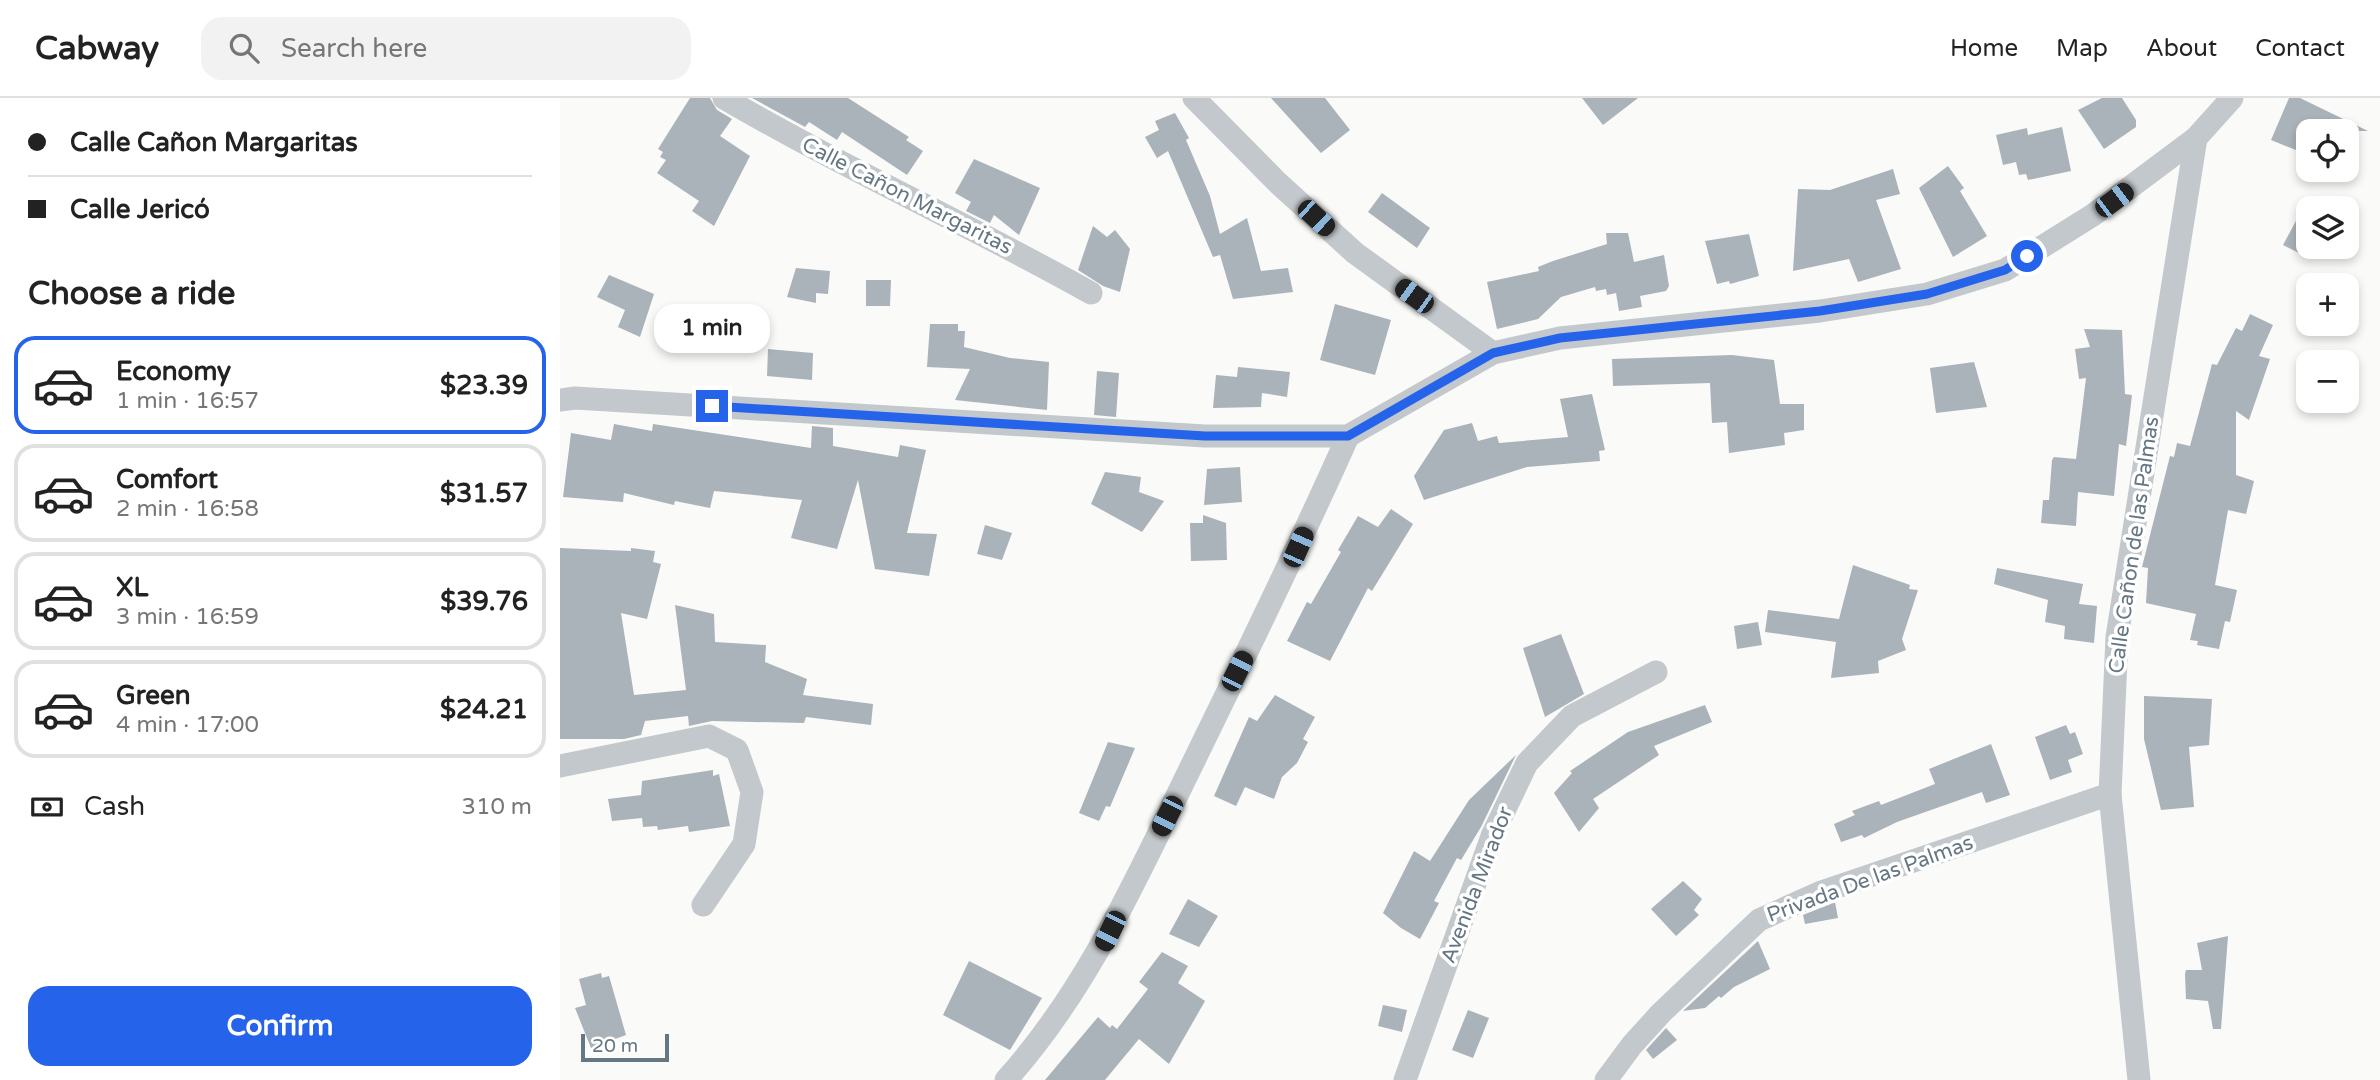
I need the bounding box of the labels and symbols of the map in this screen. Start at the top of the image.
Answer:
street label: Calle Cañon Margaritas [798,132,1016,260]
car [2091,179,2138,221]
car [1294,196,1339,240]
route start [2011,240,2043,272]
car [1391,275,1438,317]
callout: 1 min [654,304,770,354]
route end [696,390,728,422]
street label: Calle Cañon de las Palmas [2104,415,2164,675]
car [1280,524,1317,570]
car [1219,648,1256,694]
car [1149,793,1186,839]
street label: Avenida Mirador [1436,803,1518,967]
street label: Privada De las Palmas [1763,830,1977,928]
car [1092,908,1129,954]
scale bar [581,1031,668,1063]

